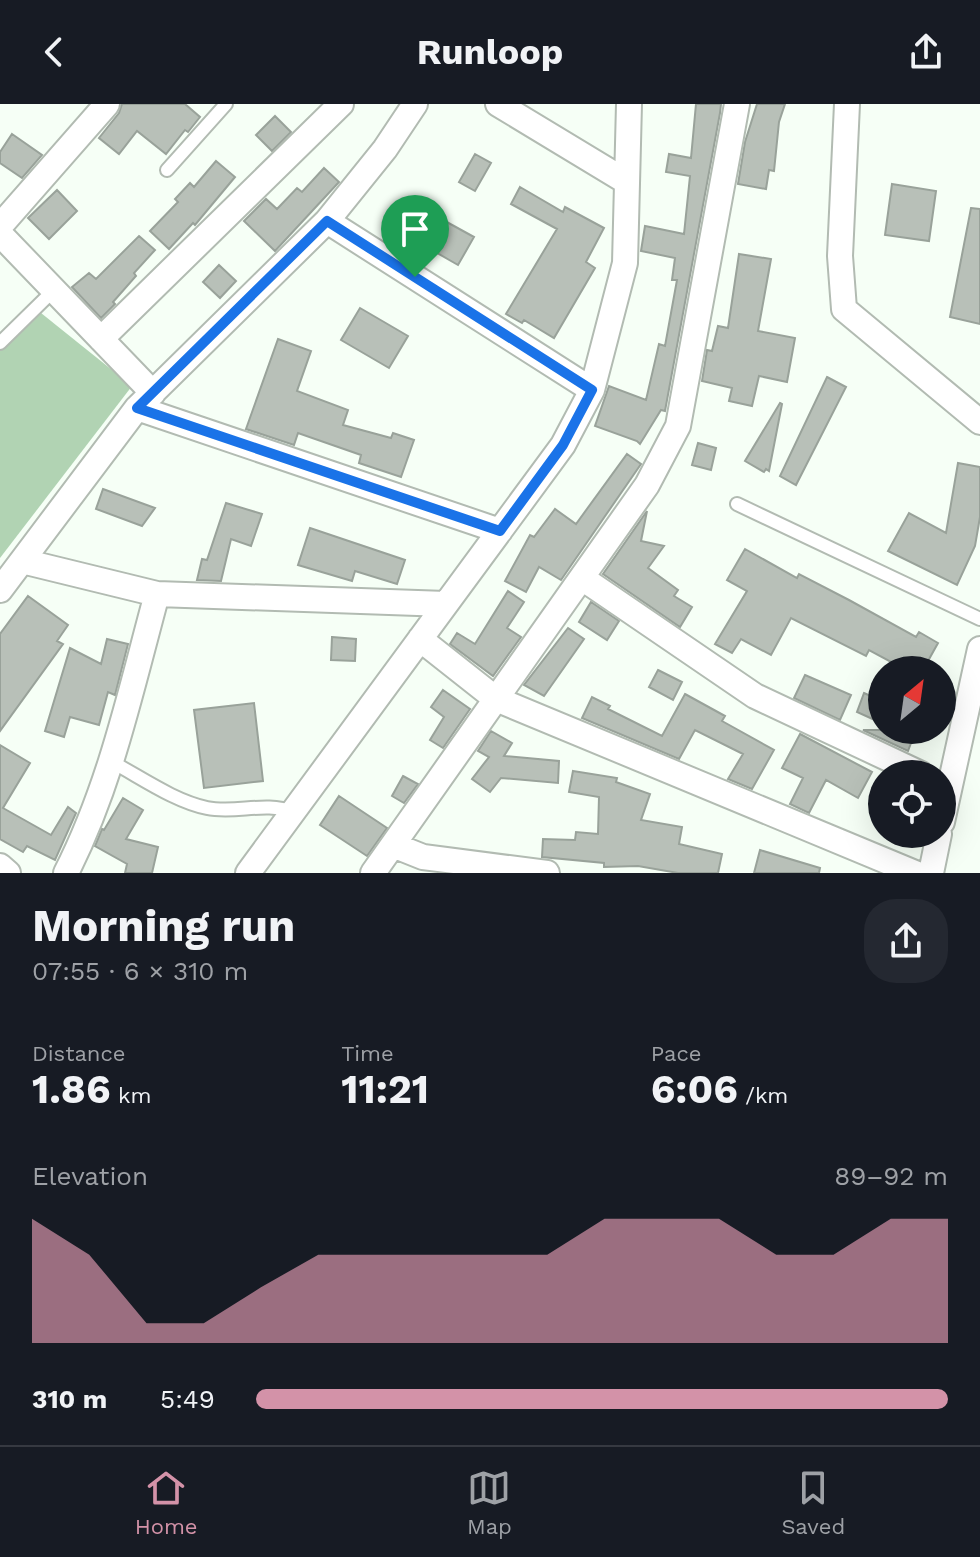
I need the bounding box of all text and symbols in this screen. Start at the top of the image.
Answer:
icon: back [32,30,76,74]
icon: share [904,30,948,74]
text: Runloop [417,31,563,73]
pin [381,195,449,277]
icon: arrive [393,207,437,251]
north arrow [868,656,956,744]
map controls [868,656,956,848]
button: locate [868,760,956,848]
button: share [864,899,948,983]
text: Morning run [32,900,295,952]
text: 07:55 · 6 × 310 m [32,956,248,986]
text: Distance [32,1041,126,1066]
text: Time [341,1041,394,1066]
text: Pace [651,1041,702,1066]
text: 1.86 [32,1066,111,1113]
text: 11:21 [341,1066,429,1113]
text: 6:06 [651,1066,738,1113]
text: km [111,1083,152,1108]
text: /km [738,1083,788,1108]
text: Elevation [32,1161,148,1191]
text: 89–92 m [834,1161,948,1191]
text: 310 m [32,1384,107,1414]
text: 5:49 [160,1384,215,1414]
tab: Home [135,1466,198,1539]
tab: Map [467,1466,512,1539]
tab: Saved [781,1466,845,1539]

